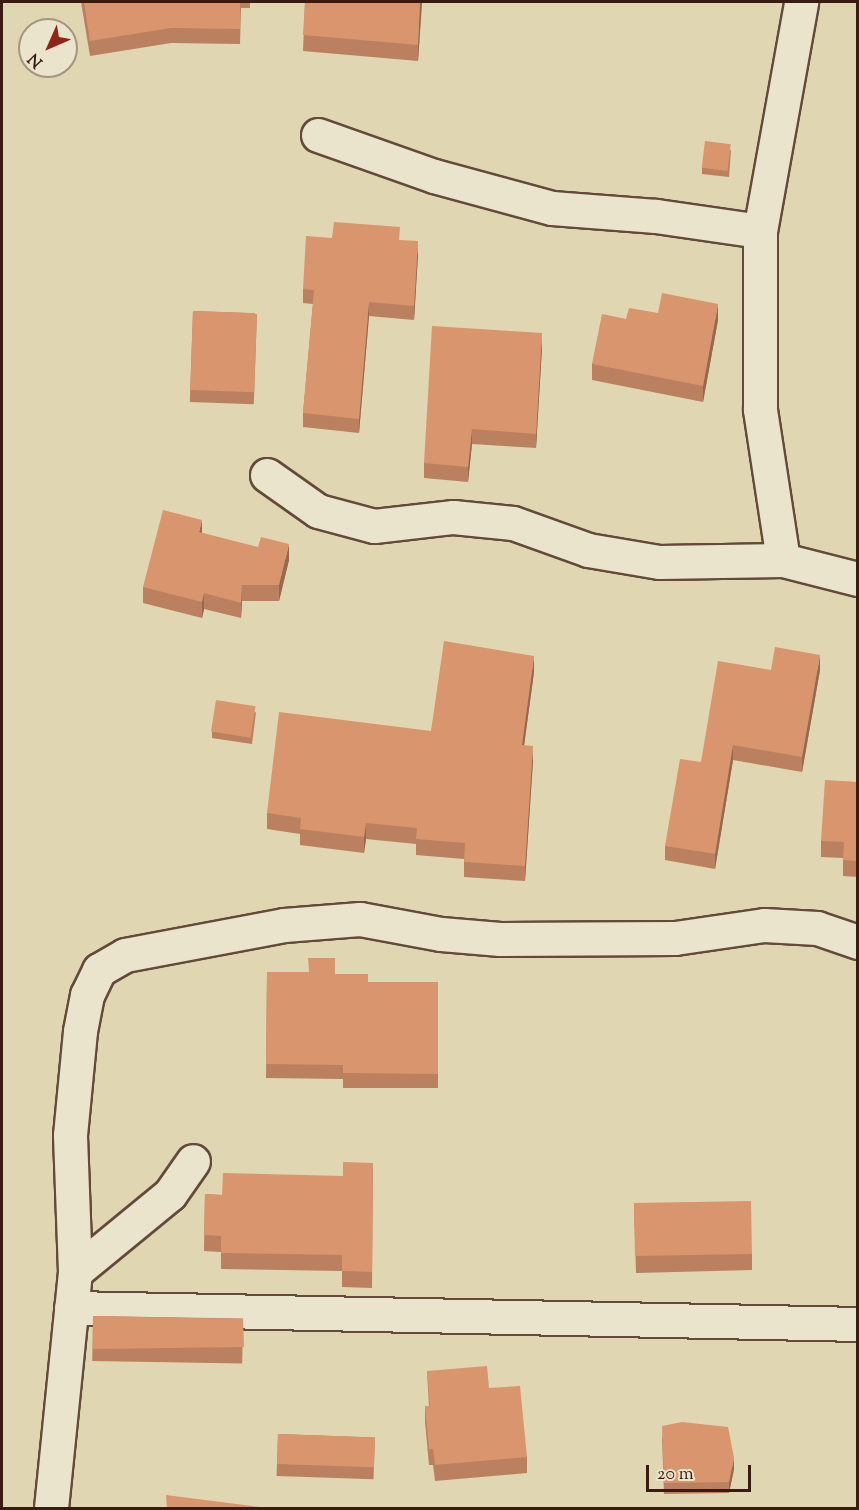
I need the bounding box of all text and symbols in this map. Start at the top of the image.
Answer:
north arrow [18,18,78,78]
text: N [24,47,49,72]
scale bar [649,1453,754,1491]
text: 20 m [657,1462,694,1488]

